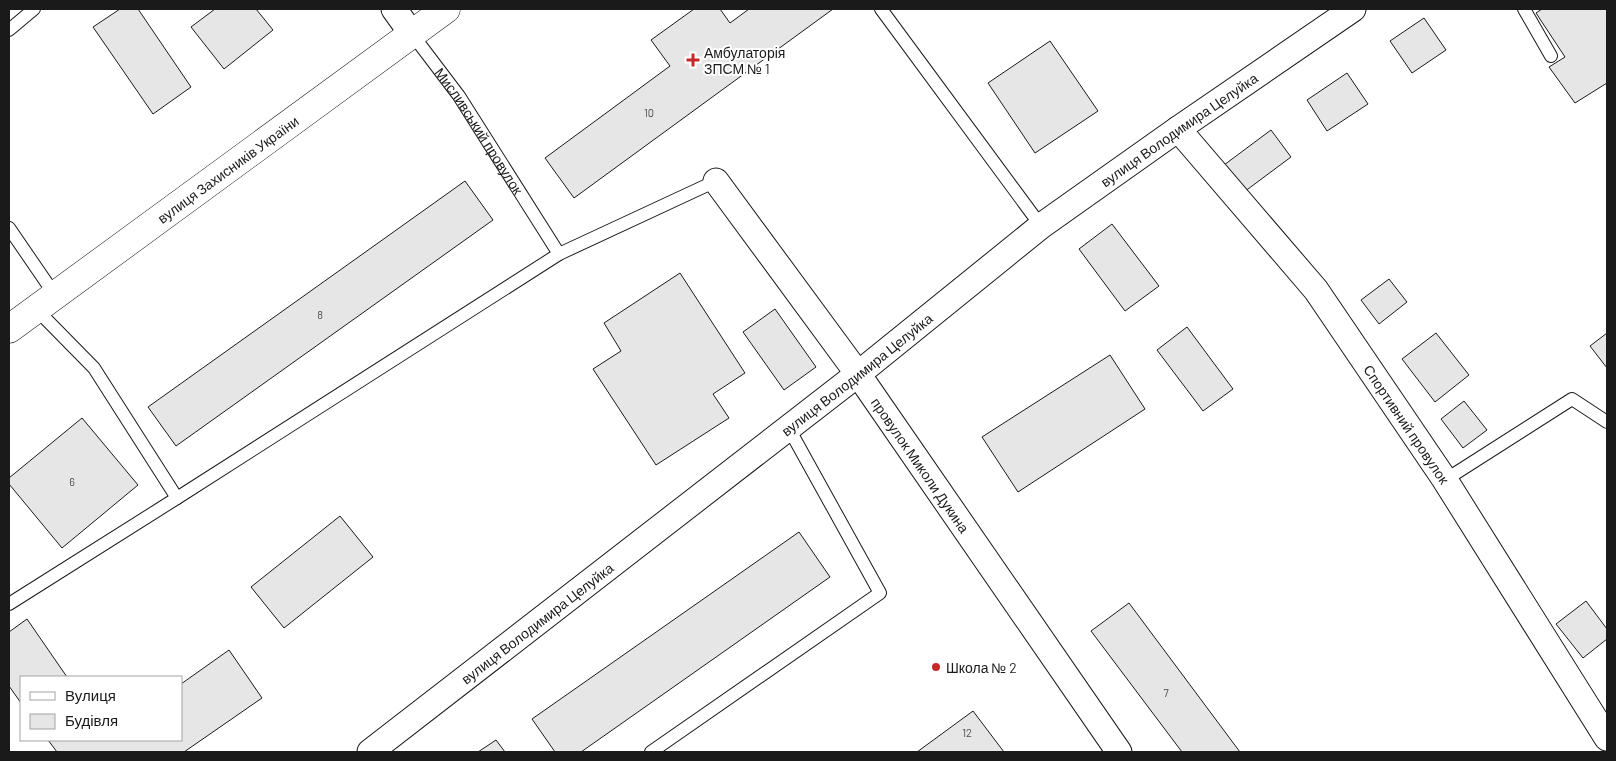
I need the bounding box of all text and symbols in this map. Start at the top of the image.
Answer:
place label: Амбулаторія ЗПСМ № 1 [704,44,785,77]
marker: Амбулаторія ЗПСМ № 1 [686,53,700,67]
street label: Мисливський провулок [432,64,528,198]
street label: вулиця Володимира Целуйка [1097,69,1261,190]
house number: 10 [644,106,654,119]
street label: вулиця Захисників України [154,112,302,226]
house number: 8 [317,308,323,321]
street label: вулиця Володимира Целуйка [778,309,935,439]
street label: Спортивний провулок [1361,361,1454,487]
street label: провулок Миколи Дукина [868,394,973,536]
house number: 6 [69,475,75,488]
street label: вулиця Володимира Целуйка [457,558,616,687]
place label: Школа № 2 [946,659,1017,676]
marker: Школа № 2 [930,661,942,673]
legend [20,676,182,741]
text: Вулиця [65,686,116,704]
house number: 7 [1163,686,1169,699]
text: Будівля [65,711,118,729]
house number: 12 [962,726,972,739]

